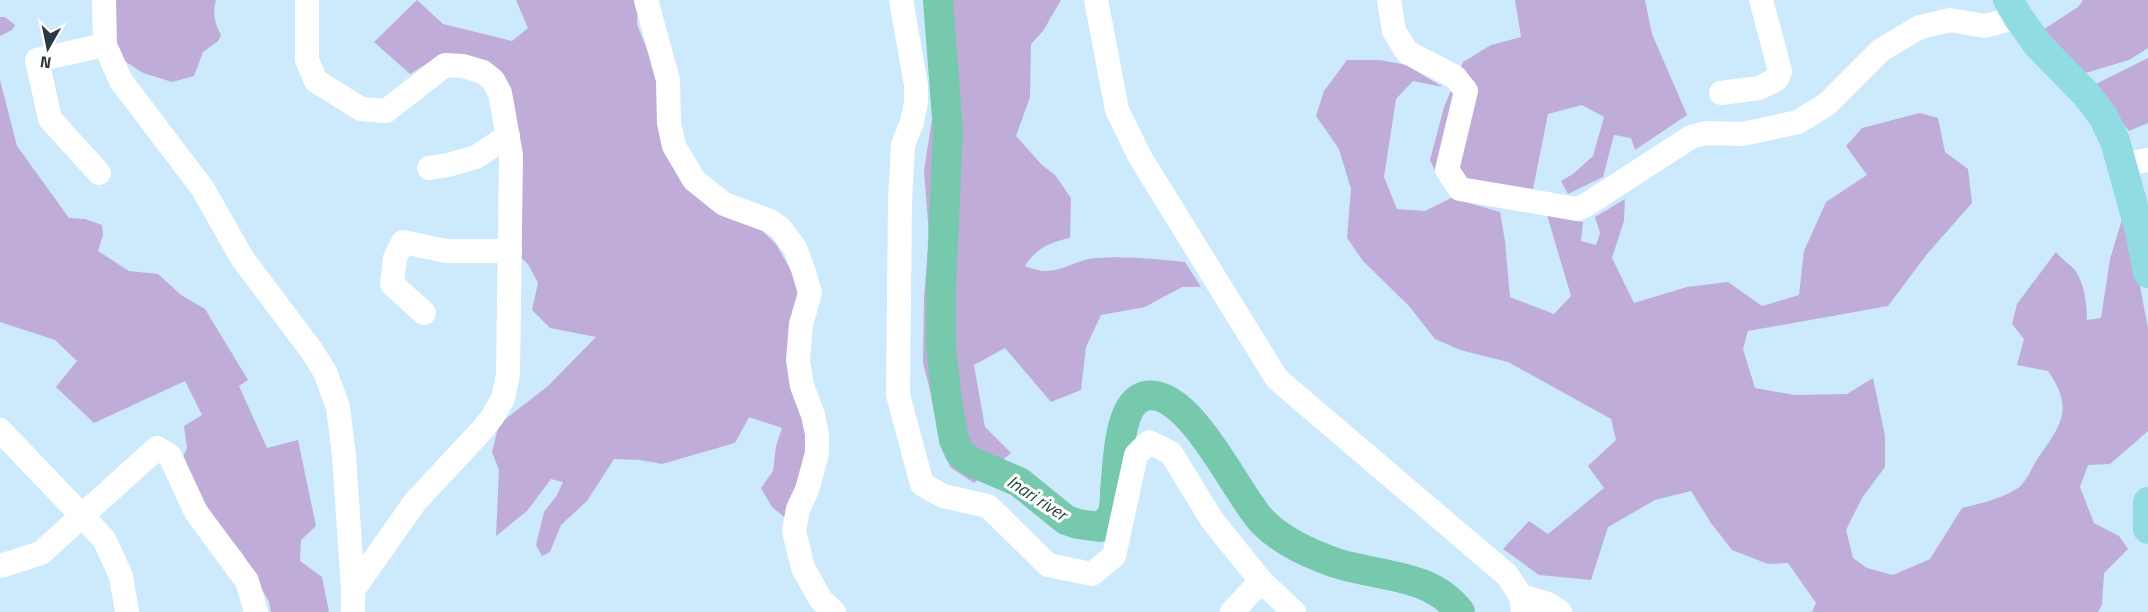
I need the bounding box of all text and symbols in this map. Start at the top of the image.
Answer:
north arrow [18,18,78,78]
text: N [38,50,53,76]
water label: Inari river [1002,468,1075,528]

